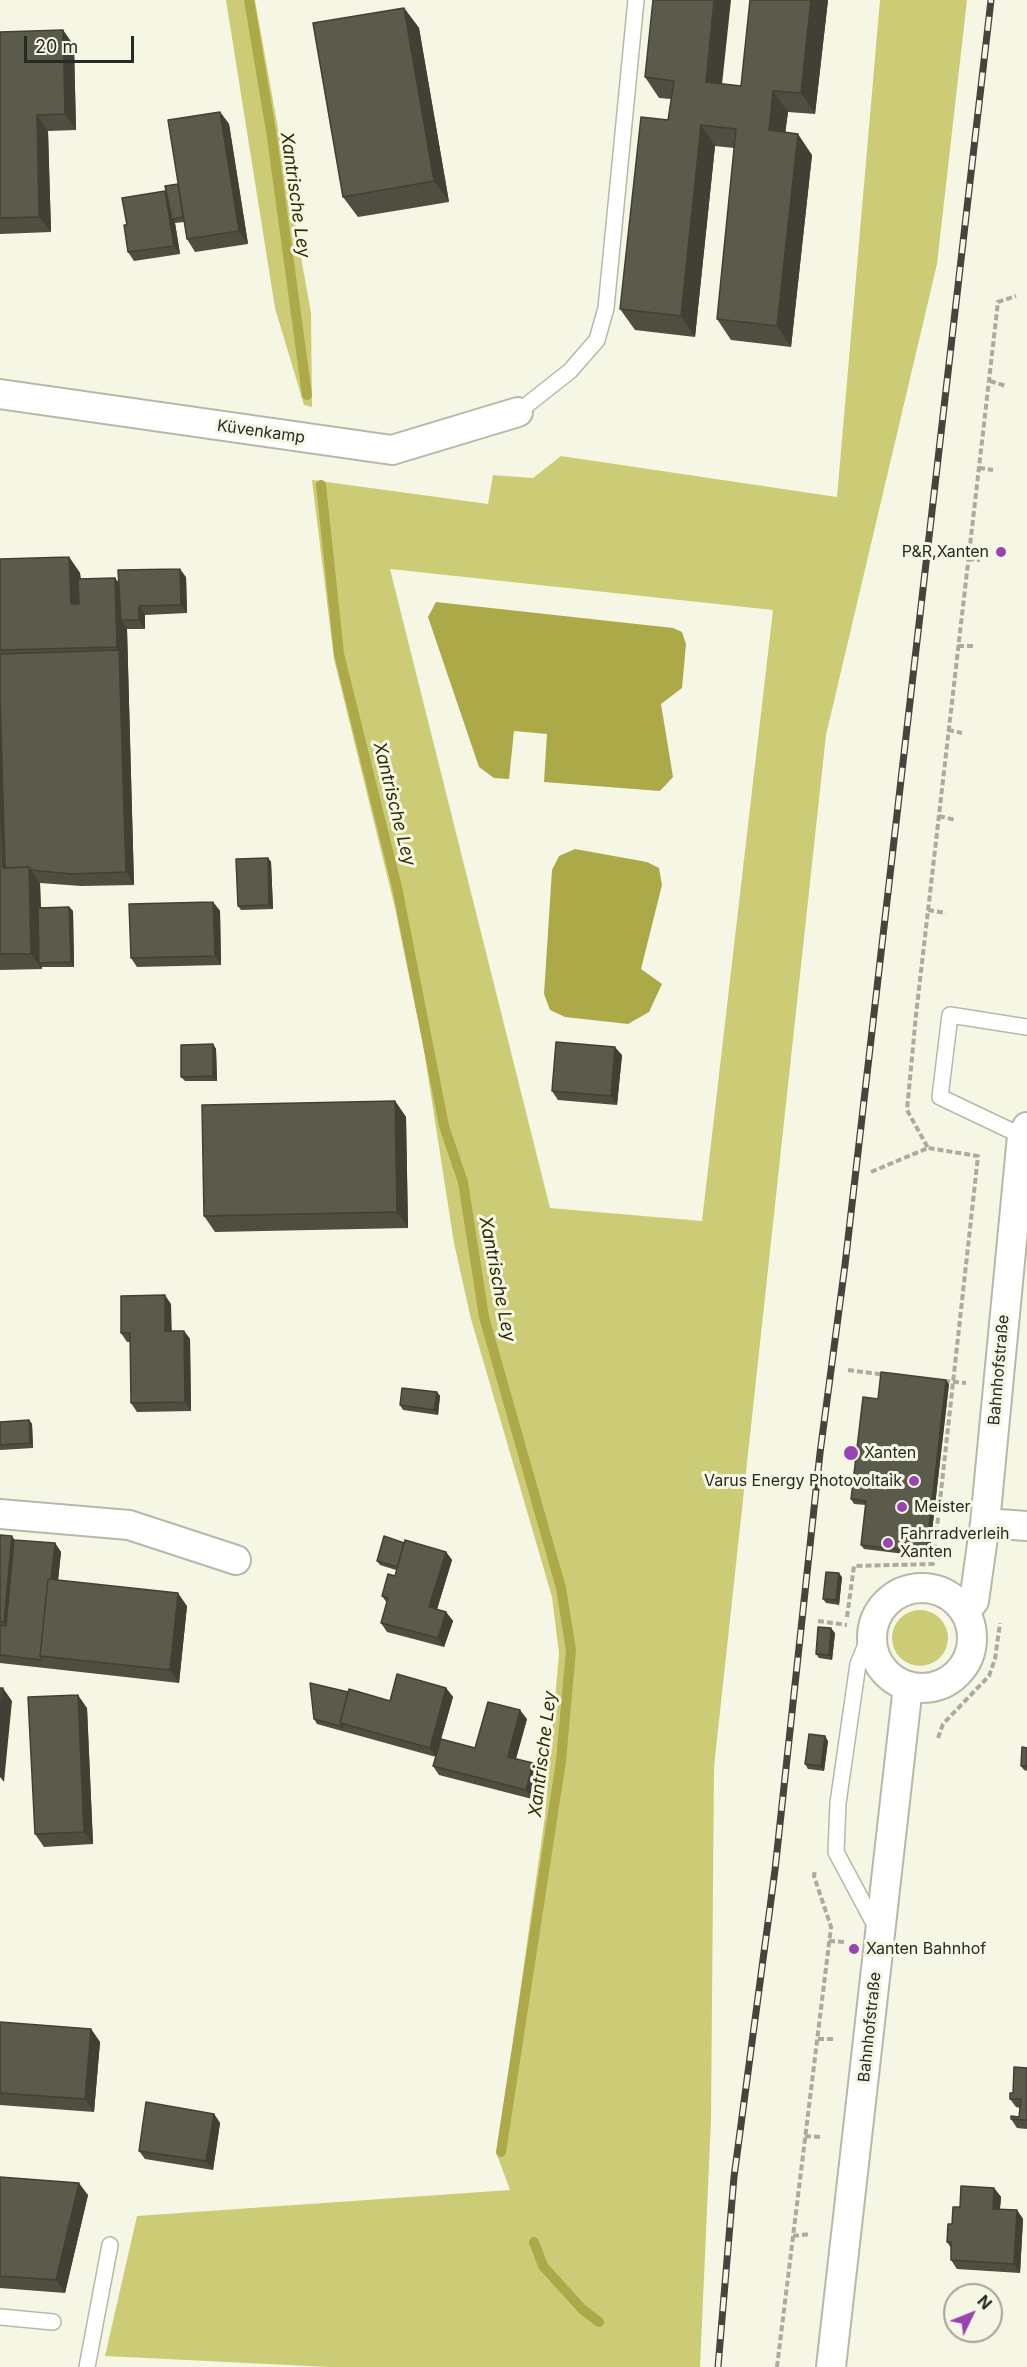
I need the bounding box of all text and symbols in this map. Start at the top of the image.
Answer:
scale bar [27,24,136,62]
text: 20 m [35,36,78,57]
water label: Xantrische Ley [275,131,315,259]
street label: Küvenkamp [216,416,306,448]
place label: P&R,Xanten [902,542,989,562]
marker: P&R,Xanten [994,545,1008,559]
water label: Xantrische Ley [368,740,420,868]
water label: Xantrische Ley [474,1215,520,1343]
street label: Bahnhofstraße [985,1314,1013,1426]
place label: Xanten [864,1443,916,1463]
marker: Xanten [842,1444,860,1462]
place label: Varus Energy Photovoltaik [704,1471,902,1491]
marker: Varus Energy Photovoltaik [907,1474,921,1488]
place label: Meister [914,1497,971,1517]
marker: Meister [895,1500,909,1514]
place label: Fahrradverleih Xanten [900,1524,1009,1562]
marker: Fahrradverleih Xanten [881,1536,895,1550]
water label: Xantrische Ley [525,1690,561,1818]
place label: Xanten Bahnhof [866,1939,986,1959]
marker: Xanten Bahnhof [847,1942,861,1956]
street label: Bahnhofstraße [855,1971,885,2083]
north arrow [943,2283,1003,2343]
text: N [973,2291,996,2313]

